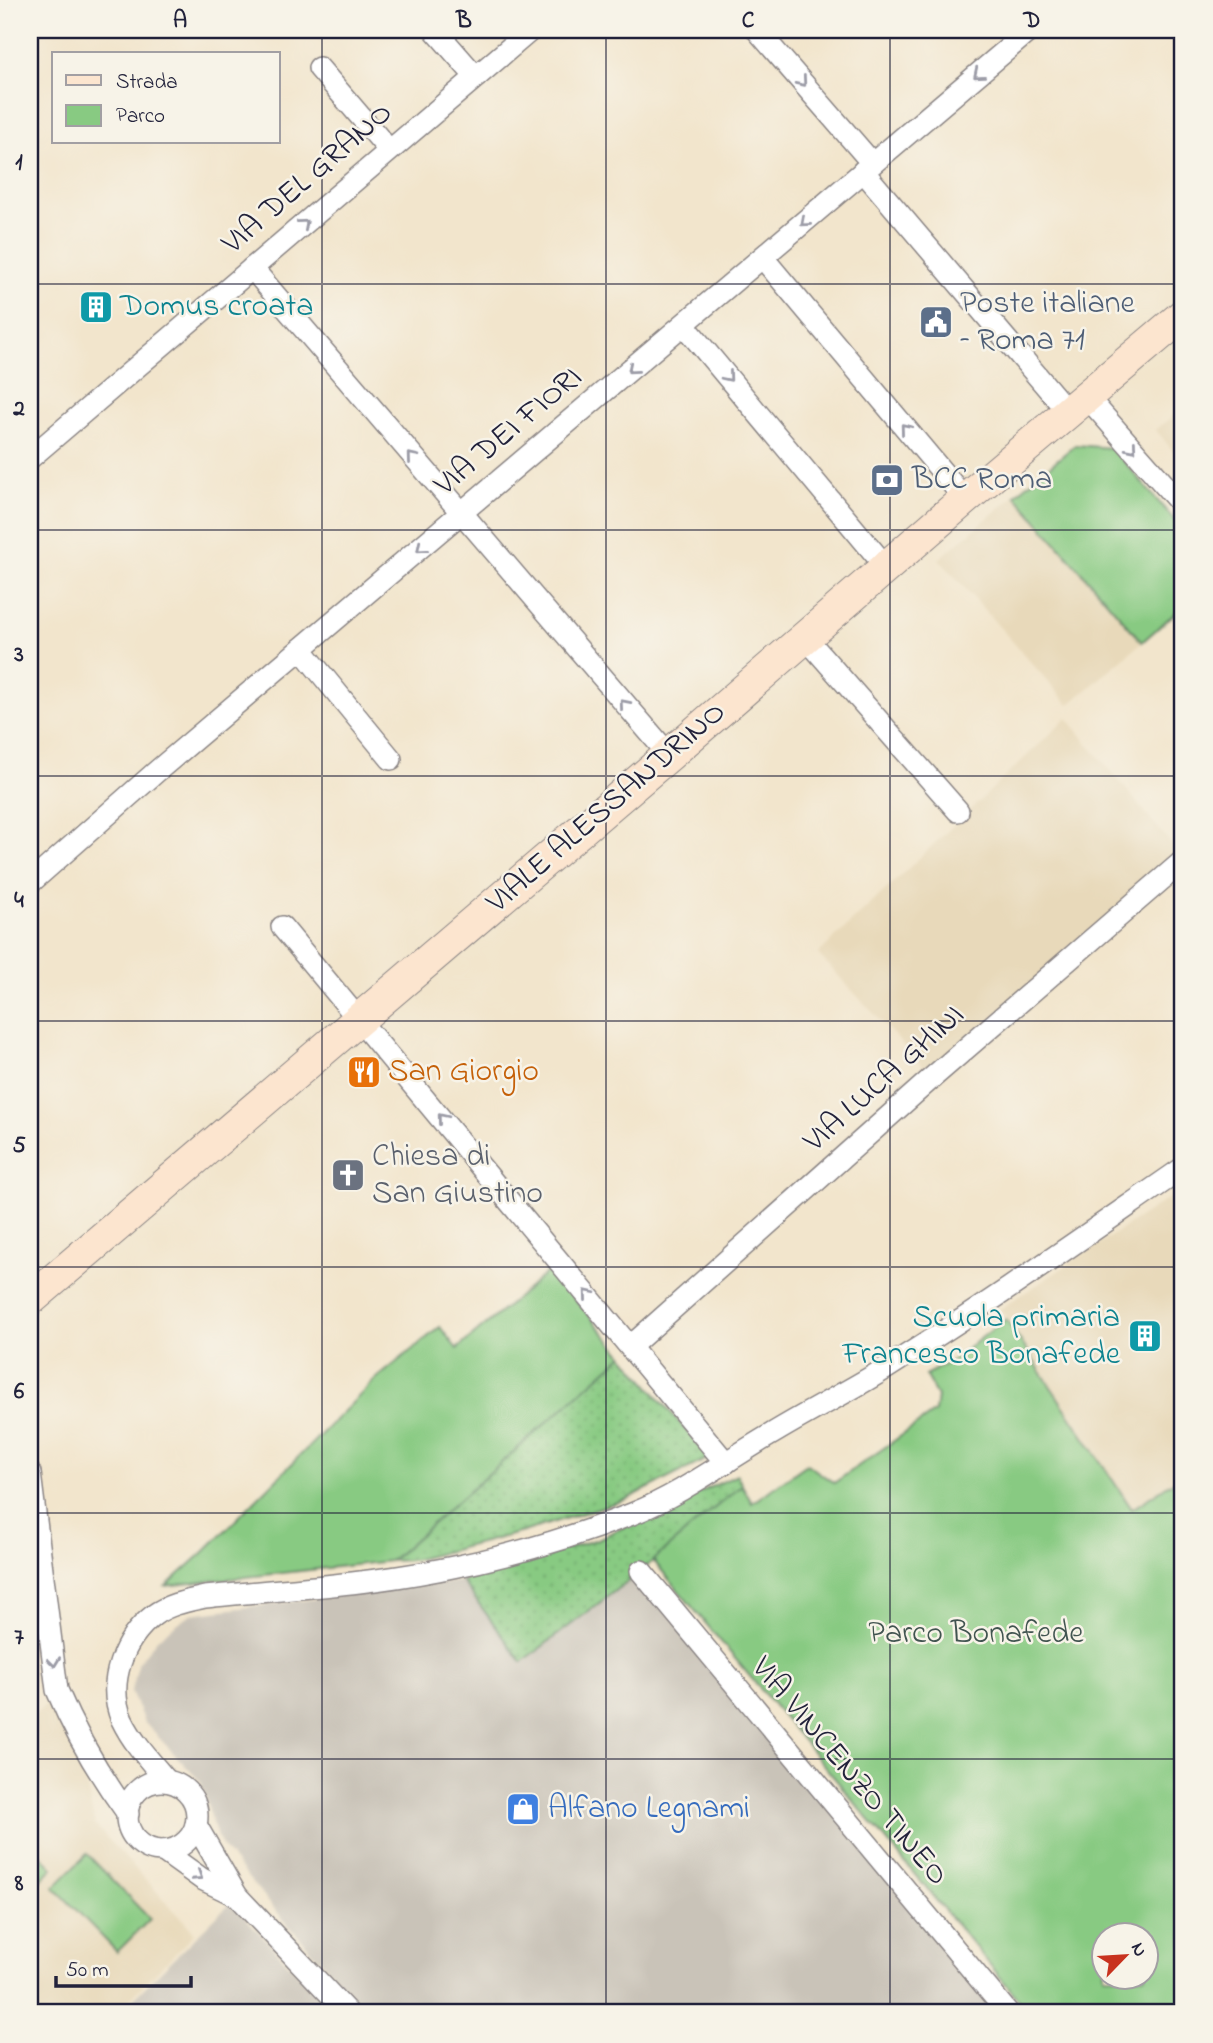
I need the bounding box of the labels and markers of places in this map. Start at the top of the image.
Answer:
place label: Poste italiane – Roma 71 [960,281,1136,365]
place label: Domus croata [119,284,314,331]
building icon: Domus croata [77,288,115,326]
public building icon: Poste italiane – Roma 71 [917,303,955,341]
place label: BCC Roma [911,457,1052,504]
bank icon: BCC Roma [868,461,906,499]
place label: San Giorgio [388,1049,539,1096]
restaurant icon: San Giorgio [345,1053,383,1091]
place label: Chiesa di San Giustino [372,1134,543,1218]
church icon: Chiesa di San Giustino [329,1156,367,1194]
place label: Scuola primaria Francesco Bonafede [841,1295,1121,1379]
building icon: Scuola primaria Francesco Bonafede [1126,1317,1164,1355]
place label: Alfano Legnami [548,1786,750,1833]
shop icon: Alfano Legnami [504,1790,542,1828]

